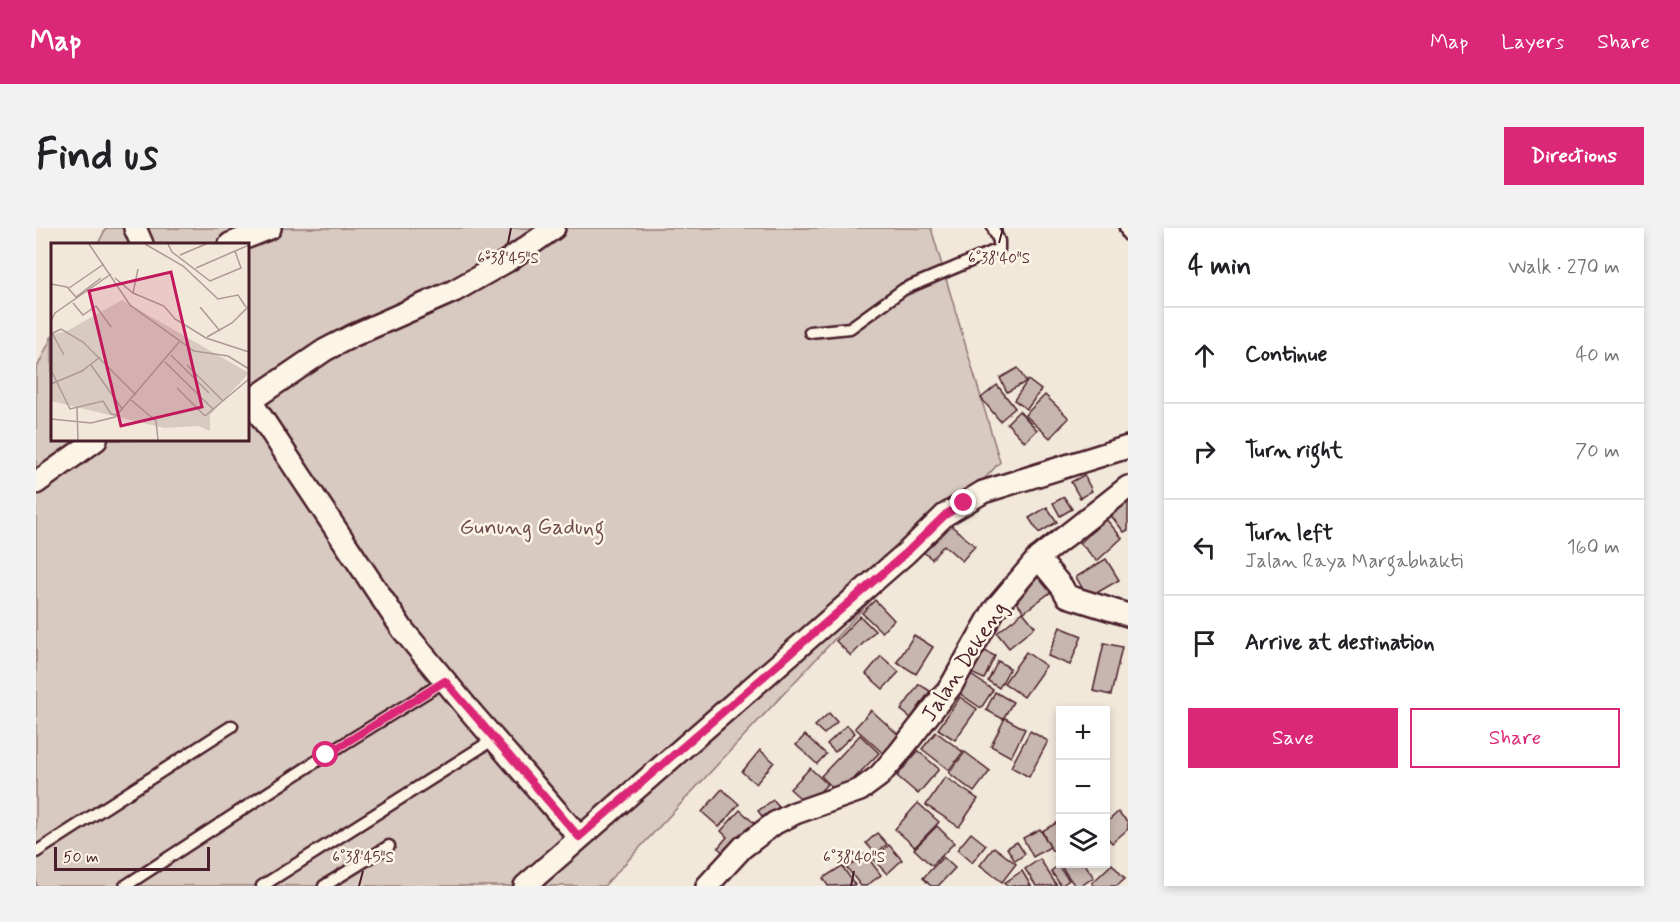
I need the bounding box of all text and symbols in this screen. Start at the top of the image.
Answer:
text: Map [30,24,81,61]
text: Map [1430,28,1468,56]
text: Layers [1501,28,1564,56]
text: Share [1597,28,1650,56]
button: Directions [1504,127,1644,185]
text: Find us [36,129,158,184]
inset map [51,243,249,441]
text: 6°38'45"S [477,249,539,269]
text: 6°38'40"S [968,249,1030,269]
text: 4 min [1188,250,1251,284]
text: Walk · 270 m [1508,254,1620,281]
icon: ahead [1188,339,1221,372]
text: Continue [1245,341,1327,369]
text: 40 m [1576,342,1620,369]
icon: right [1188,435,1221,468]
text: Turn right [1245,437,1343,465]
text: 70 m [1575,438,1620,465]
route end [950,489,976,515]
park label: Gunung Gadung [460,514,604,545]
text: Turn left [1245,520,1333,548]
icon: left [1188,531,1221,564]
text: 160 m [1567,534,1620,561]
text: Jalan Raya Margabhakti [1245,548,1463,575]
street label: Jalan Dekeng [915,597,1015,728]
icon: arrive [1188,627,1221,660]
text: Arrive at destination [1245,629,1435,657]
map controls [1056,706,1110,868]
button: + [1056,706,1110,760]
button: Save [1188,708,1398,768]
button: Share [1410,708,1620,768]
route start [312,741,338,767]
button: − [1056,760,1110,814]
button: layers [1056,814,1110,868]
scale bar [54,844,210,872]
text: 50 m [63,847,99,868]
text: 6°38'45"S [332,848,394,868]
text: 6°38'40"S [823,848,885,868]

